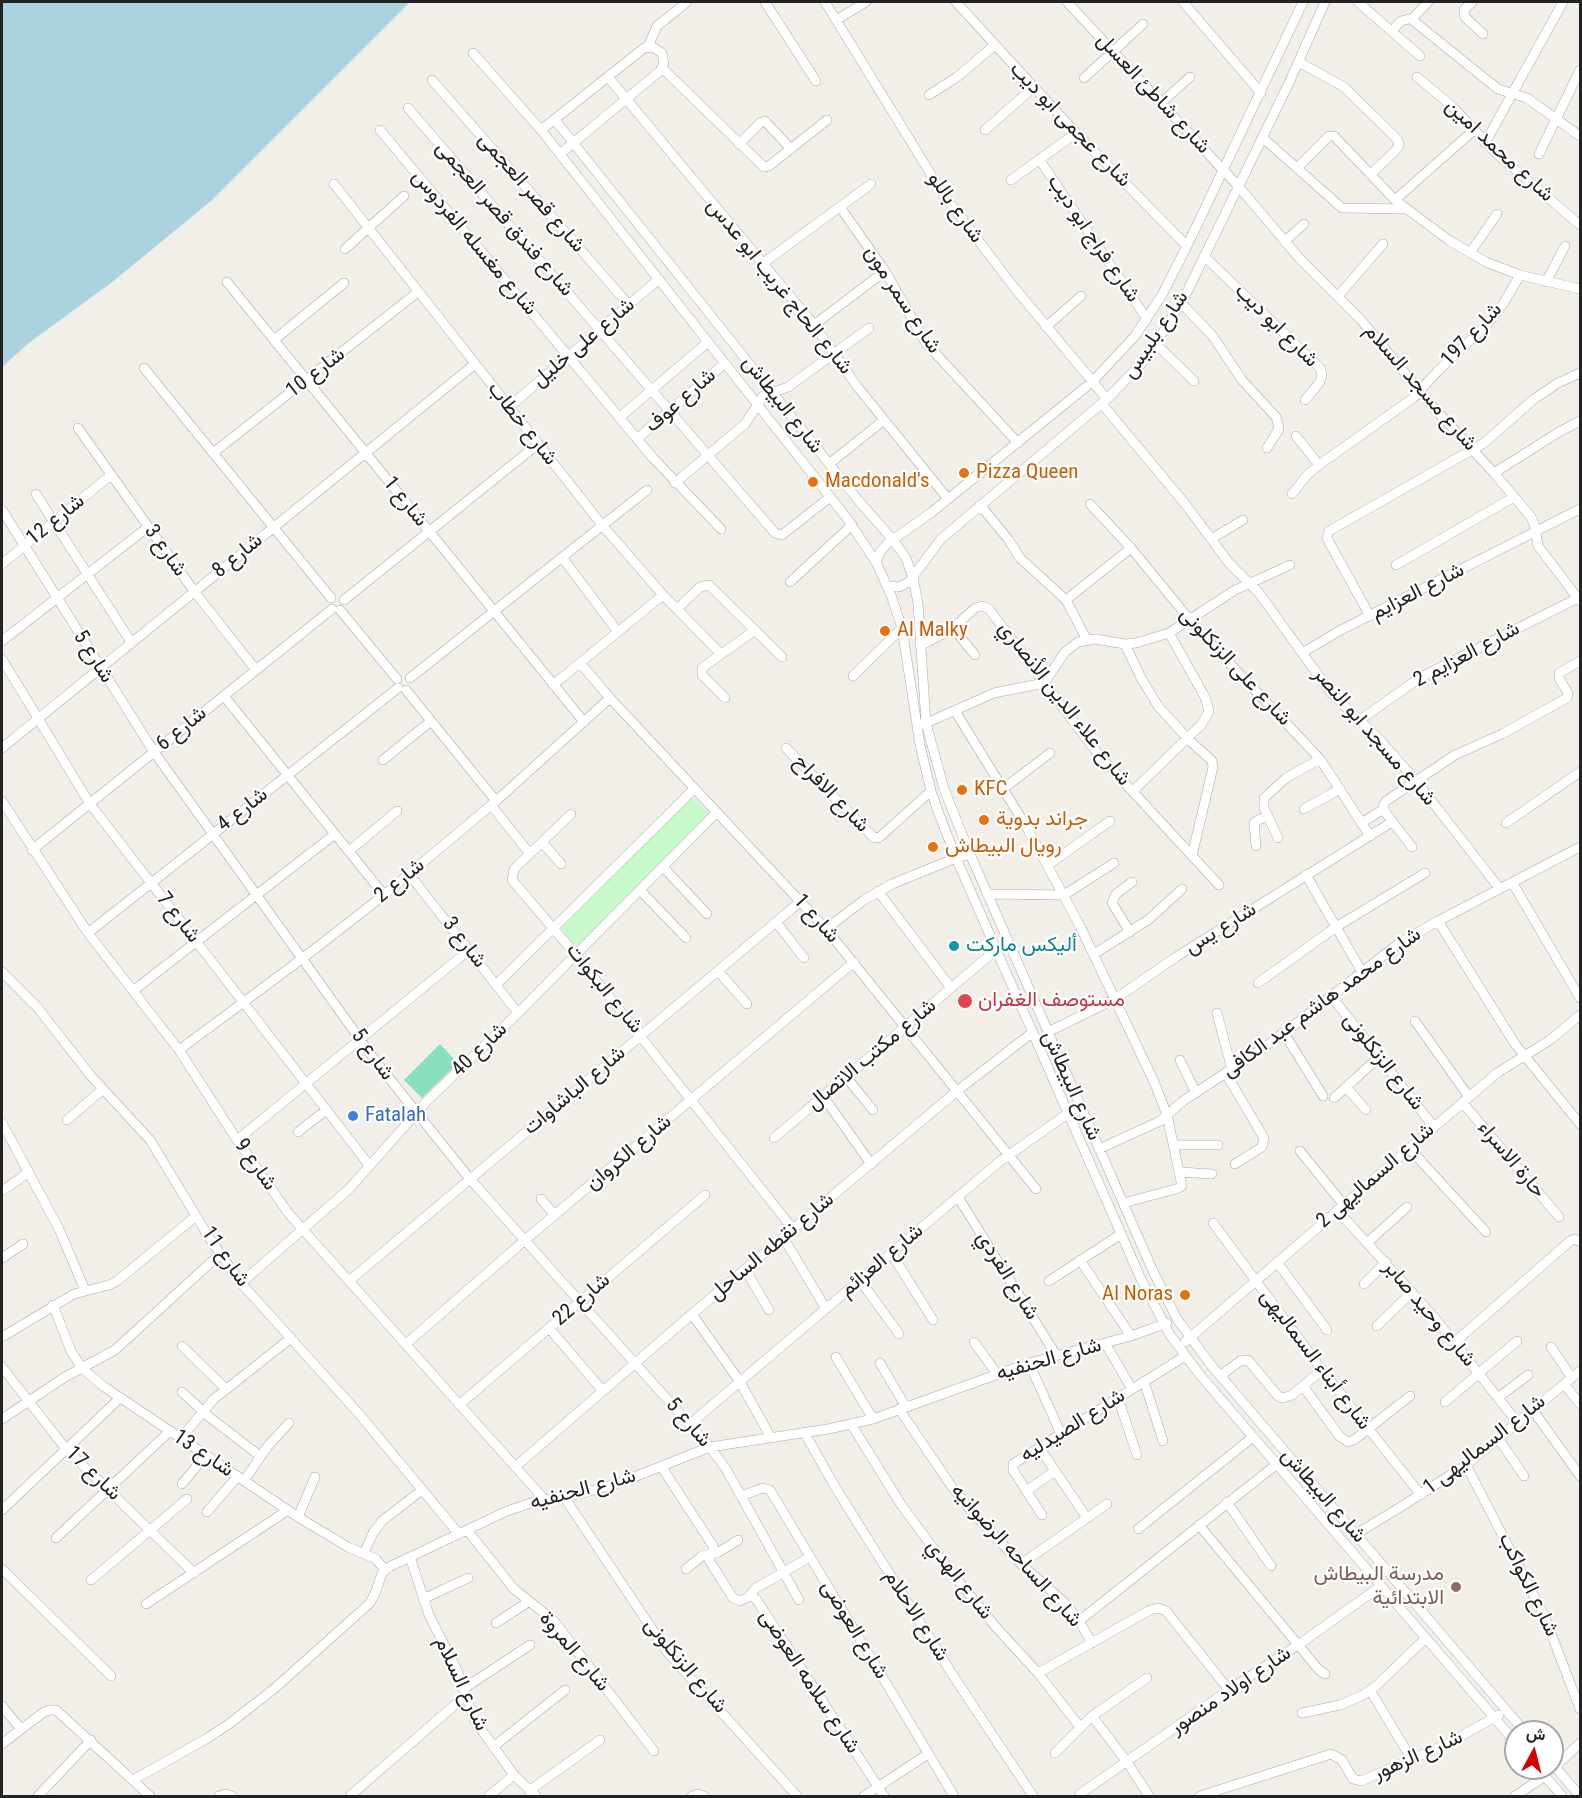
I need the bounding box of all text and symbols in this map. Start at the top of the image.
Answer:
street label: شارع شاطئ العسل [1091,28,1215,160]
street label: شارع عجمى ابو ديب [1004,57,1136,193]
street label: شارع محمد امين [1439,94,1559,208]
street label: شارع قصر العجمى [472,128,590,258]
street label: شارع فندق قصر العجمى [430,136,578,302]
street label: شارع مغسله الفردوس [406,165,542,321]
street label: شارع باللو [922,168,988,248]
street label: شارع فراج ابو ديب [1041,170,1145,308]
street label: شارع الحاج غريب ابو عدس [700,194,858,380]
street label: شارع سمر مون [858,241,946,359]
street label: شارع ابو ديب [1229,279,1323,373]
street label: شارع بلبيس [1117,286,1195,384]
street label: شارع على خليل [528,293,640,393]
street label: شارع 197 [1436,298,1508,372]
street label: شارع مسجد السلام [1358,319,1482,457]
street label: شارع 10 [282,342,350,404]
street label: شارع البيطاش [736,351,828,459]
street label: شارع عوف [640,363,722,439]
street label: شارع خطاب [482,377,562,471]
place label: Pizza Queen [976,460,1078,486]
marker: Pizza Queen [957,466,971,480]
place label: Macdonald's [825,469,929,495]
street label: شارع 1 [377,472,433,532]
marker: Macdonald's [806,475,820,489]
street label: شارع 12 [22,489,90,551]
street label: شارع 3 [138,520,192,582]
street label: شارع 8 [208,528,268,584]
street label: شارع العزايم [1367,558,1469,626]
street label: شارع على الزنكلونى [1174,602,1296,732]
street label: شارع علاء الدين الأنصاري [992,617,1136,791]
street label: شارع العزايم 2 [1410,617,1524,693]
place label: Al Malky [897,618,968,644]
marker: Al Malky [878,624,892,638]
street label: شارع 5 [67,626,119,688]
street label: شارع مسجد ابو النصر [1307,662,1441,812]
street label: شارع 6 [152,701,212,757]
street label: شارع الافراح [788,750,874,838]
place label: KFC [974,777,1007,803]
street label: شارع 4 [213,782,273,838]
marker: KFC [955,783,969,797]
place label: جراند بدوية [996,807,1088,833]
marker: جراند بدوية [977,813,991,827]
place label: رويال البيطاش [945,834,1062,860]
marker: رويال البيطاش [926,840,940,854]
street label: شارع 2 [370,853,430,909]
street label: شارع 7 [150,888,206,948]
street label: شارع 1 [787,889,845,949]
street label: شارع يس [1181,897,1261,961]
street label: شارع 3 [436,913,492,973]
street label: شارع محمد هاشم عبد الكافى [1218,922,1426,1084]
place label: أليكس ماركت [966,933,1077,959]
street label: شارع البكوات [560,939,648,1039]
marker: أليكس ماركت [947,939,961,953]
place label: مستوصف الغفران [978,988,1125,1014]
marker: مستوصف الغفران [956,992,974,1010]
street label: شارع مكتب الاتصال [802,994,942,1116]
street label: شارع الزنكلونى [1337,1008,1429,1116]
street label: شارع 40 [447,1017,513,1083]
street label: شارع 5 [345,1024,399,1086]
street label: شارع البيطاش [1036,1027,1106,1145]
street label: شارع الباشاوات [519,1041,631,1141]
place label: Fatalah [365,1103,426,1129]
marker: Fatalah [346,1109,360,1123]
street label: شارع الكروان [581,1110,677,1196]
street label: حارة الاسراء [1471,1116,1551,1204]
street label: شارع السماليهى 2 [1312,1118,1440,1234]
street label: شارع 9 [228,1134,282,1196]
street label: شارع نقطه الساحل [704,1187,840,1307]
street label: شارع العزائم [835,1219,929,1303]
street label: شارع 11 [195,1222,255,1292]
street label: شارع الفردي [970,1227,1044,1325]
street label: شارع وحيد صابر [1377,1256,1481,1372]
street label: شارع 22 [548,1268,616,1332]
place label: Al Noras [1102,1282,1173,1308]
street label: شارع أبناء السماليهى [1254,1285,1376,1435]
marker: Al Noras [1178,1288,1192,1302]
street label: شارع الحنفيه [993,1333,1105,1387]
street label: شارع الصيدليه [1016,1384,1130,1468]
street label: شارع السماليهى 1 [1419,1389,1551,1501]
street label: شارع 5 [660,1393,716,1453]
street label: شارع 13 [168,1425,238,1483]
street label: شارع 17 [60,1441,126,1507]
street label: شارع البيطاش [1275,1443,1371,1549]
street label: شارع الحنفيه [527,1464,639,1516]
street label: شارع الساحه الرضوانيه [945,1479,1087,1633]
street label: شارع الكواكب [1492,1529,1564,1641]
street label: شارع الهدي [920,1535,998,1625]
place label: مدرسة البيطاش الابتدائية [1314,1562,1444,1612]
street label: شارع الاحلام [878,1566,954,1666]
street label: شارع العوضى [815,1576,893,1684]
marker: مدرسة البيطاش الابتدائية [1449,1580,1463,1594]
street label: شارع سلامه العوضى [753,1605,865,1759]
street label: شارع المروة [533,1607,615,1697]
street label: شارع الزنكلونى [638,1613,732,1719]
street label: شارع السلام [428,1633,494,1735]
street label: شارع اولاد منصور [1166,1641,1296,1741]
north arrow [1504,1720,1564,1780]
text: ش [1525,1723,1547,1744]
street label: شارع الزهور [1369,1725,1467,1787]

